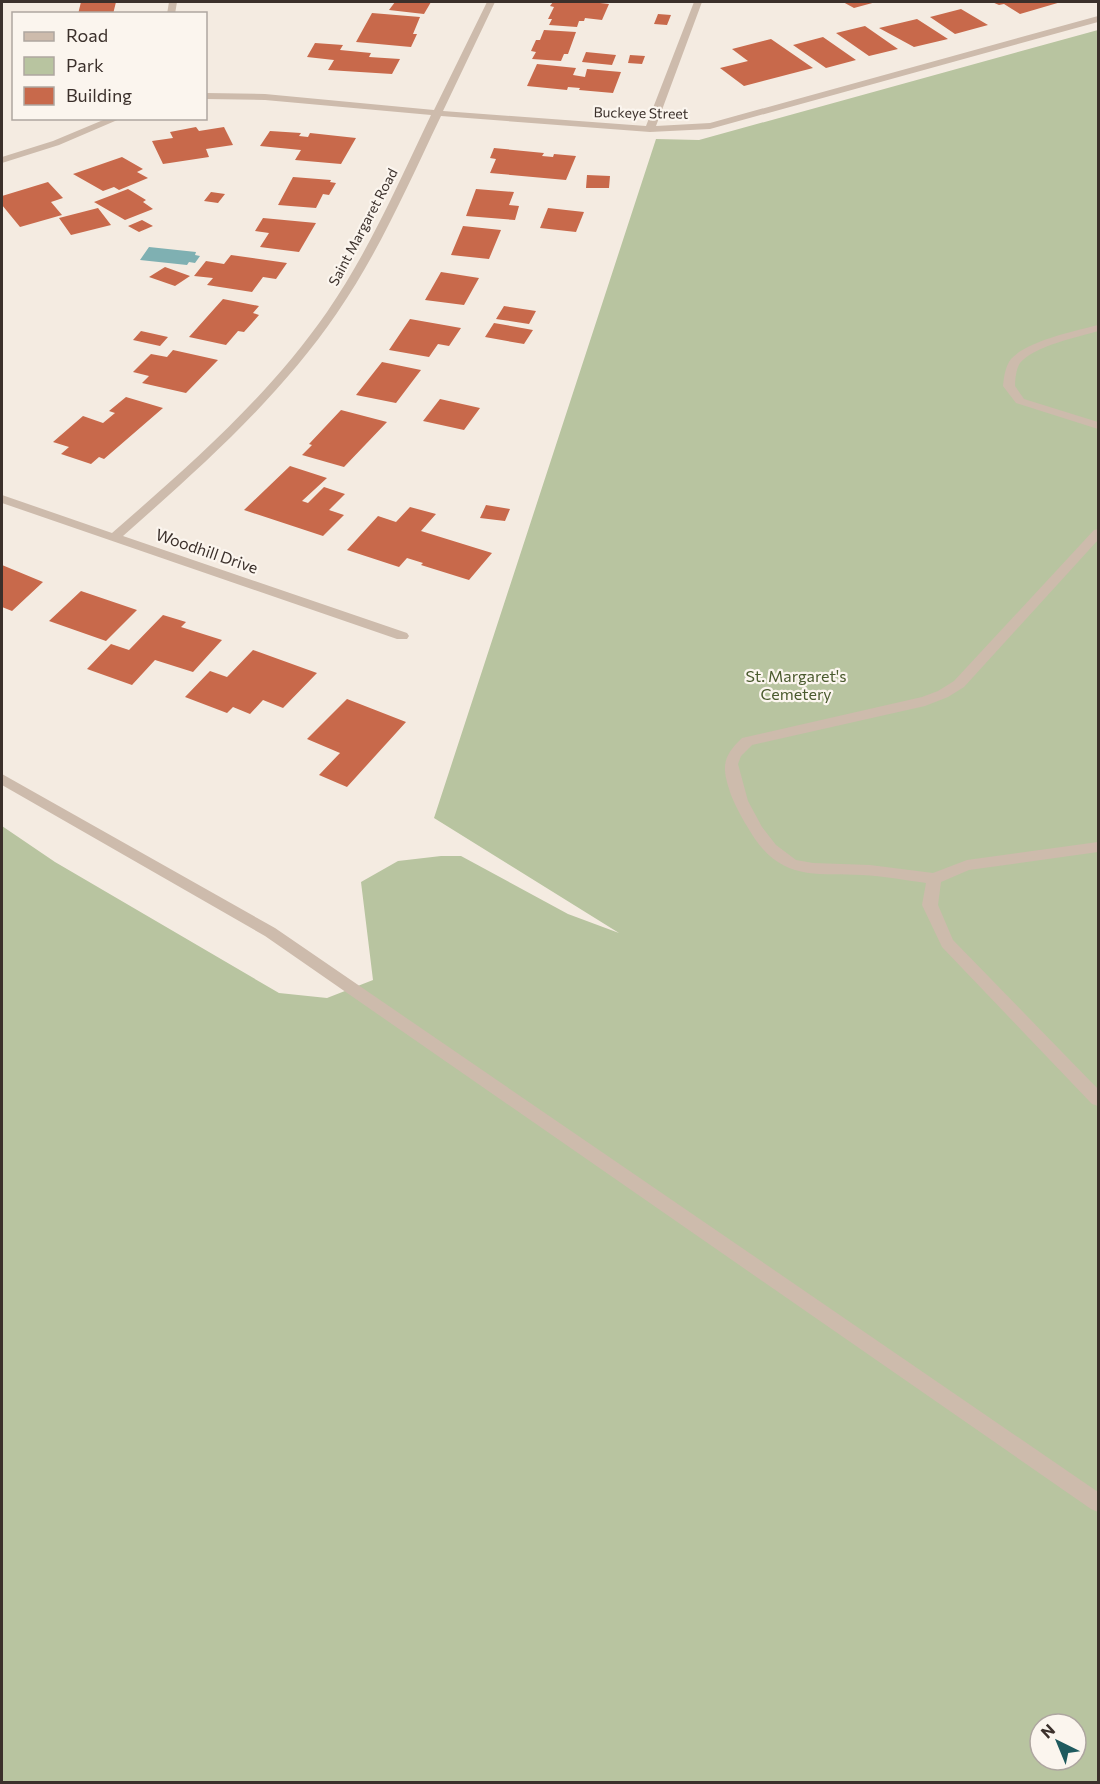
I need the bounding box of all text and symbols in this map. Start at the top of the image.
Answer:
legend [12,12,207,120]
text: Road [66,24,108,46]
text: Park [66,54,104,76]
text: Building [66,84,132,106]
street label: Buckeye Street [593,103,689,122]
street label: Saint Margaret Road [324,165,401,288]
street label: Woodhill Drive [154,524,261,577]
park label: St. Margaret's Cemetery [746,666,846,703]
north arrow [1028,1712,1088,1772]
text: N [1037,1720,1058,1742]

